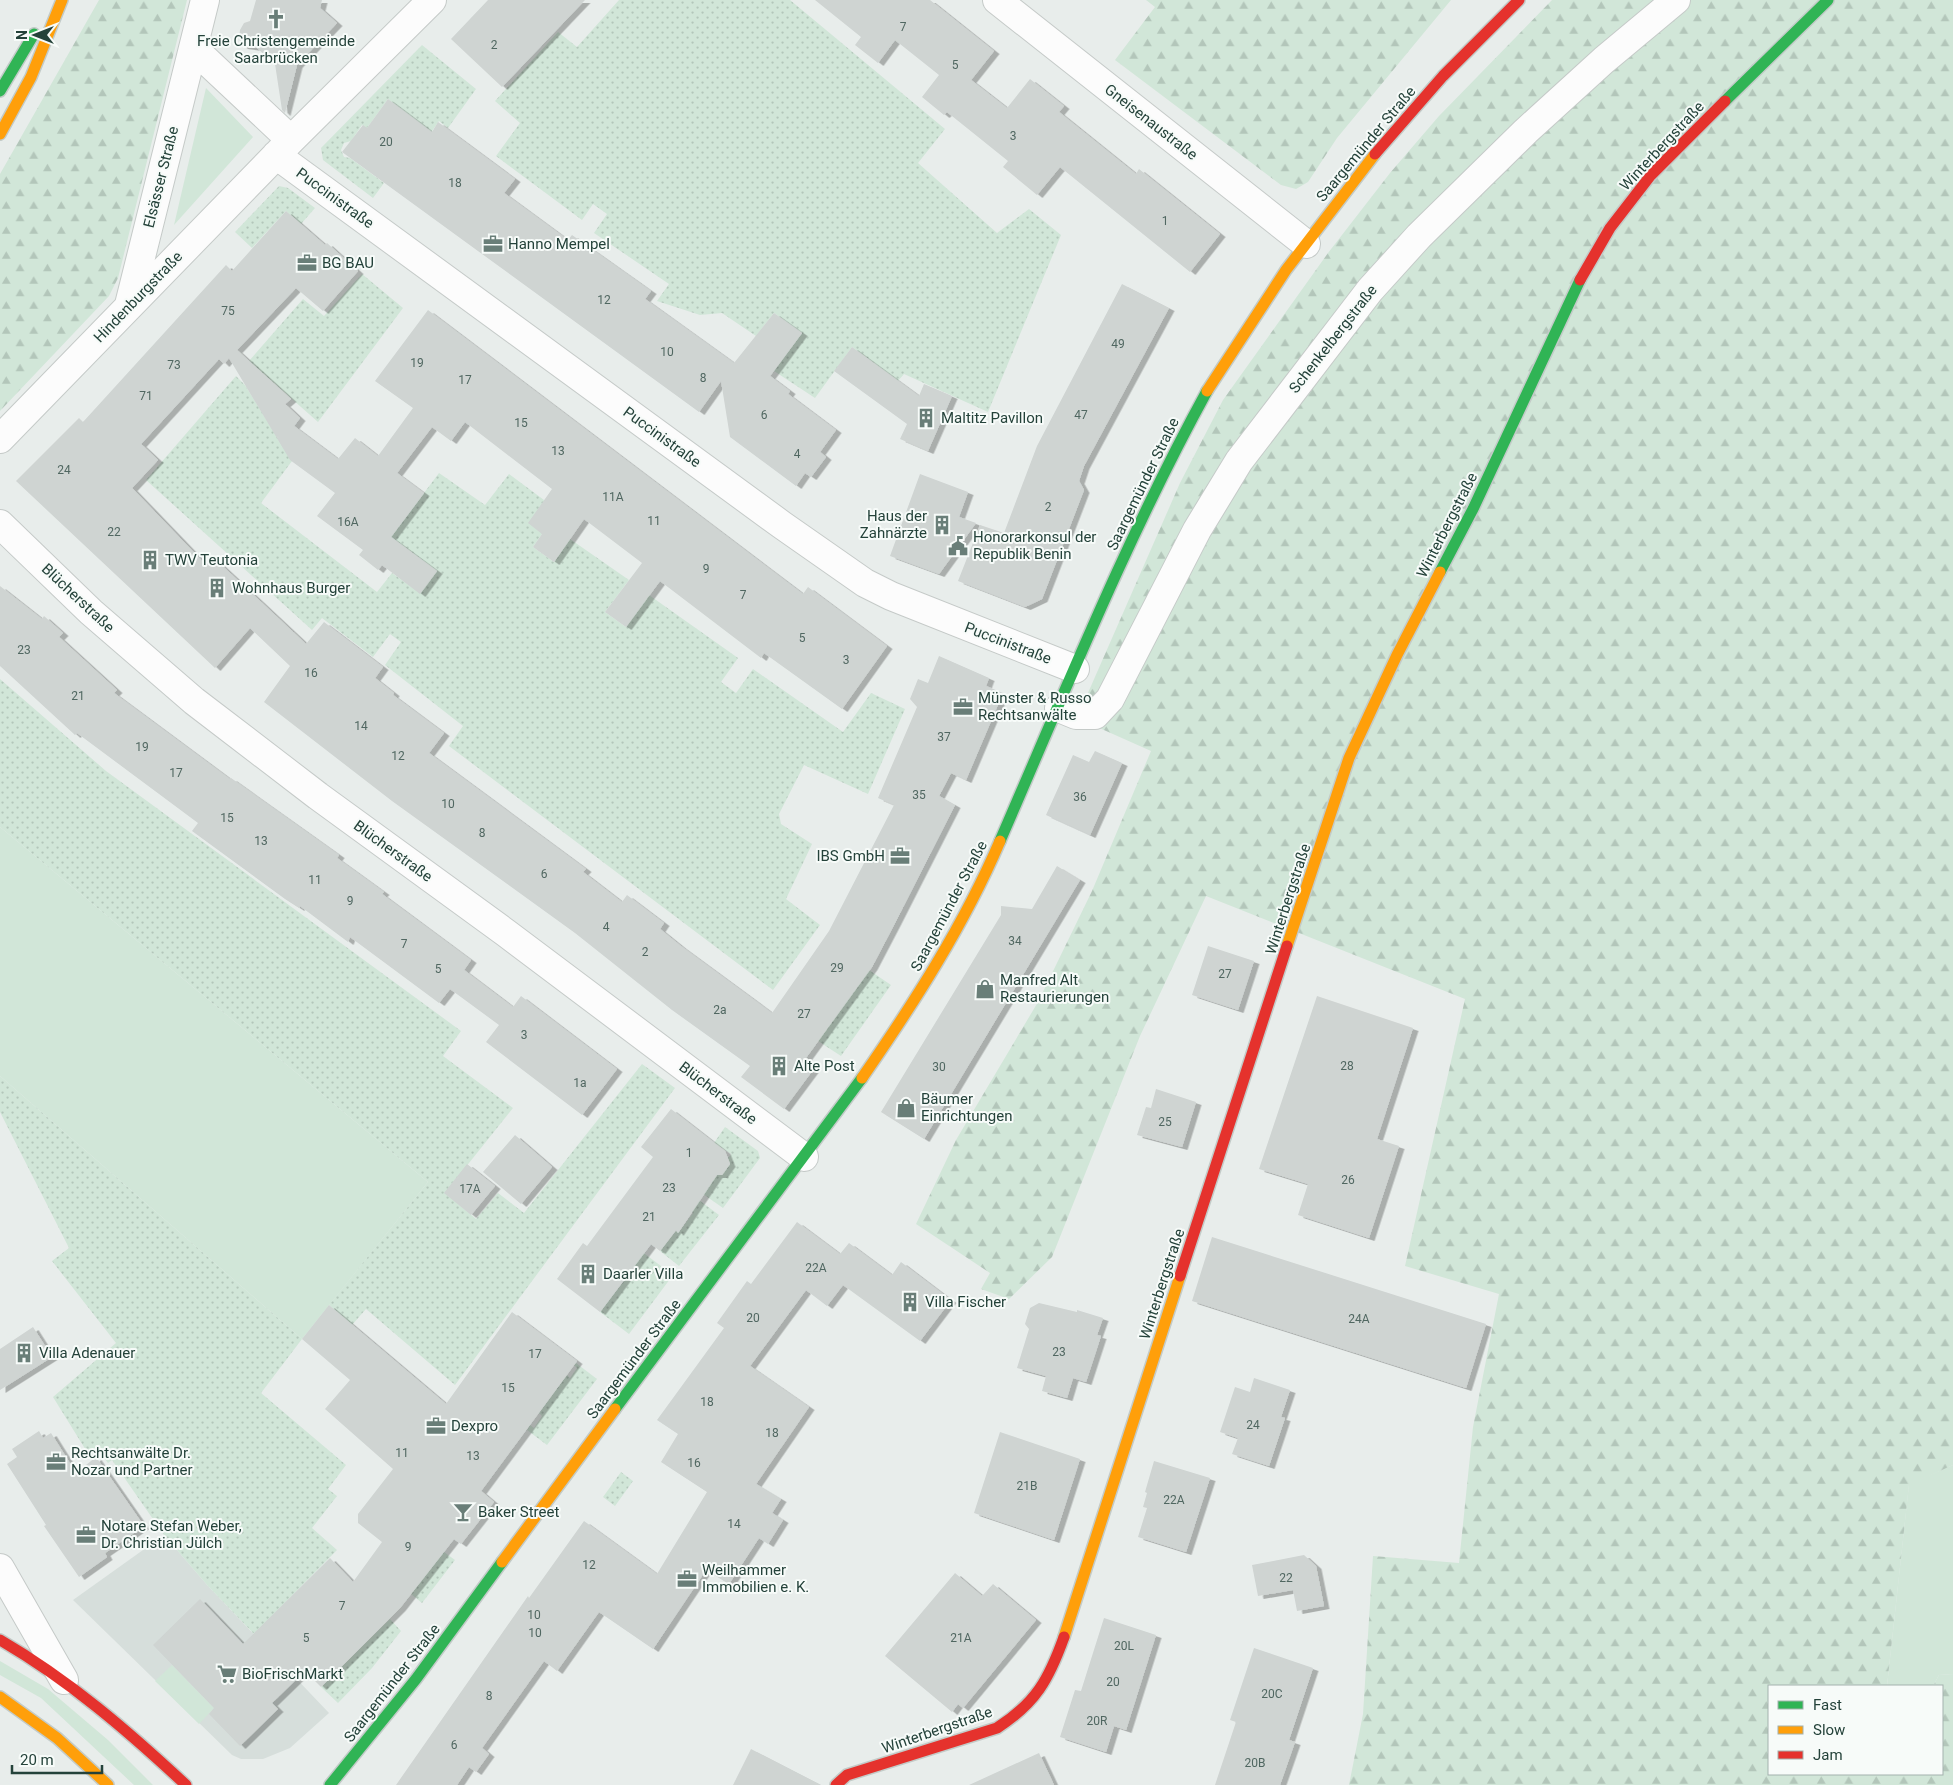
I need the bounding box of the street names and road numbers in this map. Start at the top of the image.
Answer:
street label: Gneisenaustraße [1101,80,1201,164]
street label: Saargemünder Straße [1312,83,1420,205]
street label: Winterbergstraße [1616,98,1708,194]
street label: Elsässer Straße [140,124,182,230]
street label: Puccinistraße [293,164,377,232]
street label: Hindenburgstraße [90,248,186,346]
street label: Schenkelbergstraße [1285,281,1381,397]
street label: Puccinistraße [620,403,704,471]
street label: Saargemünder Straße [1103,415,1183,553]
street label: Winterbergstraße [1413,469,1481,580]
street label: Blücherstraße [38,560,118,636]
street label: Puccinistraße [962,618,1054,668]
street label: Blücherstraße [350,816,436,886]
street label: Saargemünder Straße [907,838,991,974]
street label: Winterbergstraße [1262,841,1314,957]
street label: Blücherstraße [675,1058,761,1128]
street label: Winterbergstraße [1136,1226,1188,1342]
street label: Saargemünder Straße [583,1296,685,1422]
street label: Saargemünder Straße [340,1620,444,1746]
street label: Winterbergstraße [880,1703,995,1757]

